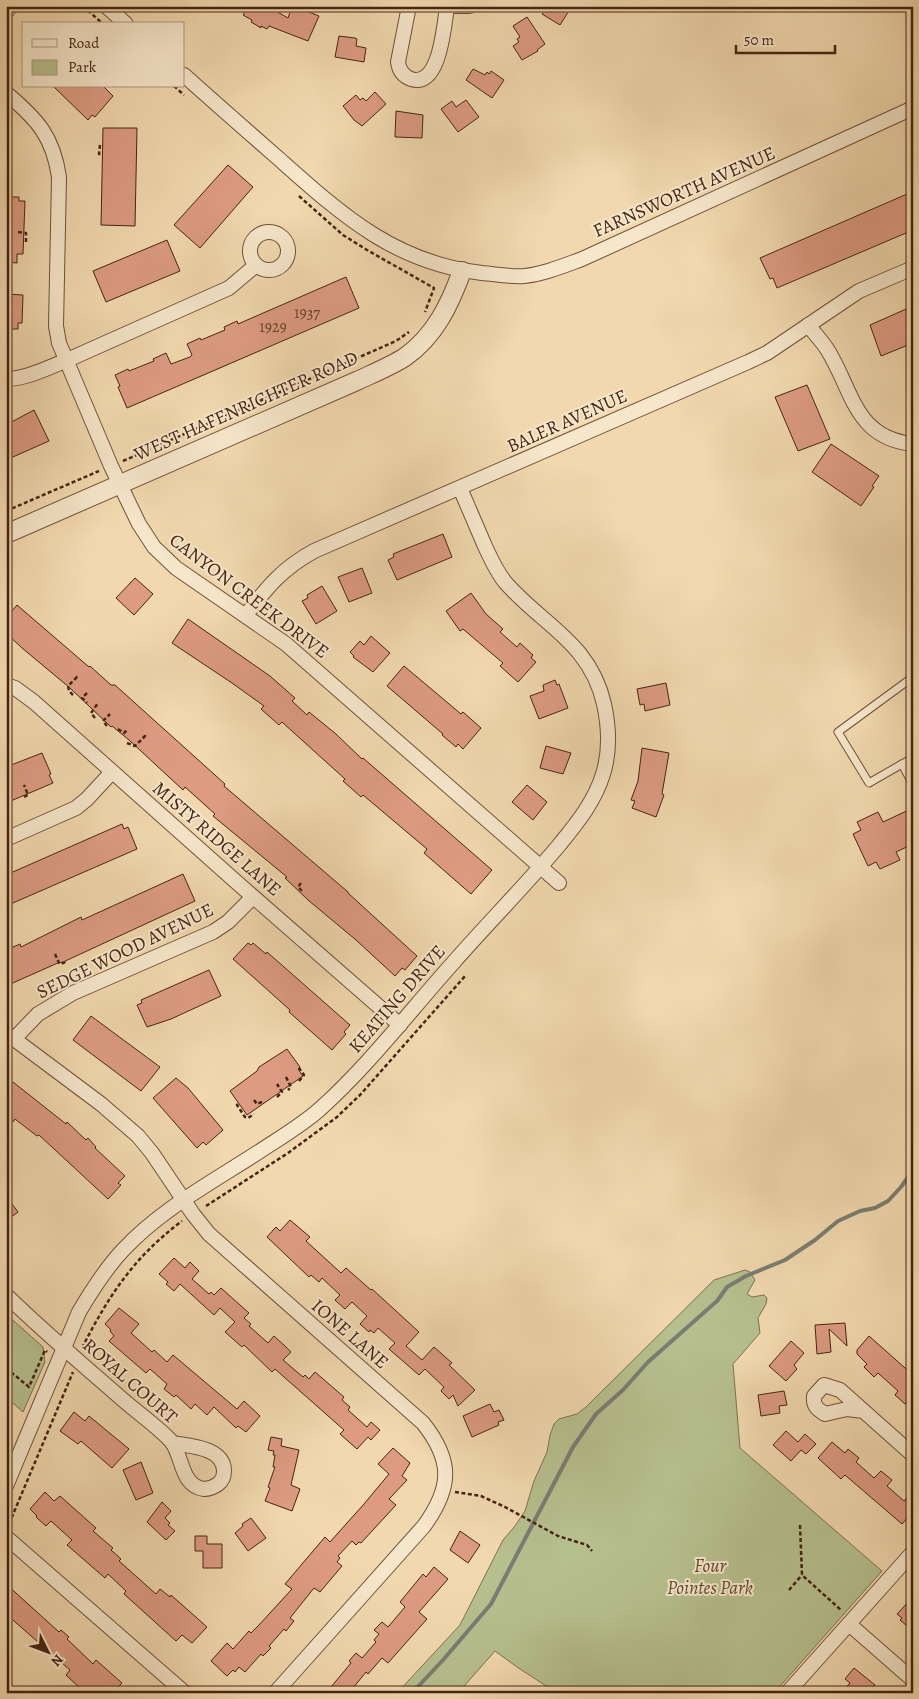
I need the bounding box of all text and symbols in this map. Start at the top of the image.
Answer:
legend [22,22,185,88]
scale bar [736,22,835,54]
text: 50 m [744,30,774,50]
text: Road [68,33,100,53]
text: Park [68,57,97,77]
street label: FARNSWORTH AVENUE [589,140,779,244]
house number: 1937 [294,302,320,324]
house number: 1929 [259,316,287,338]
street label: WEST HAFENRICHTER ROAD [129,345,362,468]
street label: BALER AVENUE [503,383,631,459]
street label: CANYON CREEK DRIVE [164,527,334,665]
street label: MISTY RIDGE LANE [147,776,287,902]
street label: SEDGE WOOD AVENUE [32,897,218,1005]
street label: KEATING DRIVE [343,939,451,1059]
street label: IONE LANE [306,1293,394,1375]
street label: ROYAL COURT [77,1333,183,1430]
park label: Four Pointes Park [667,1553,753,1601]
north arrow [22,1626,72,1676]
text: N [47,1650,68,1671]

